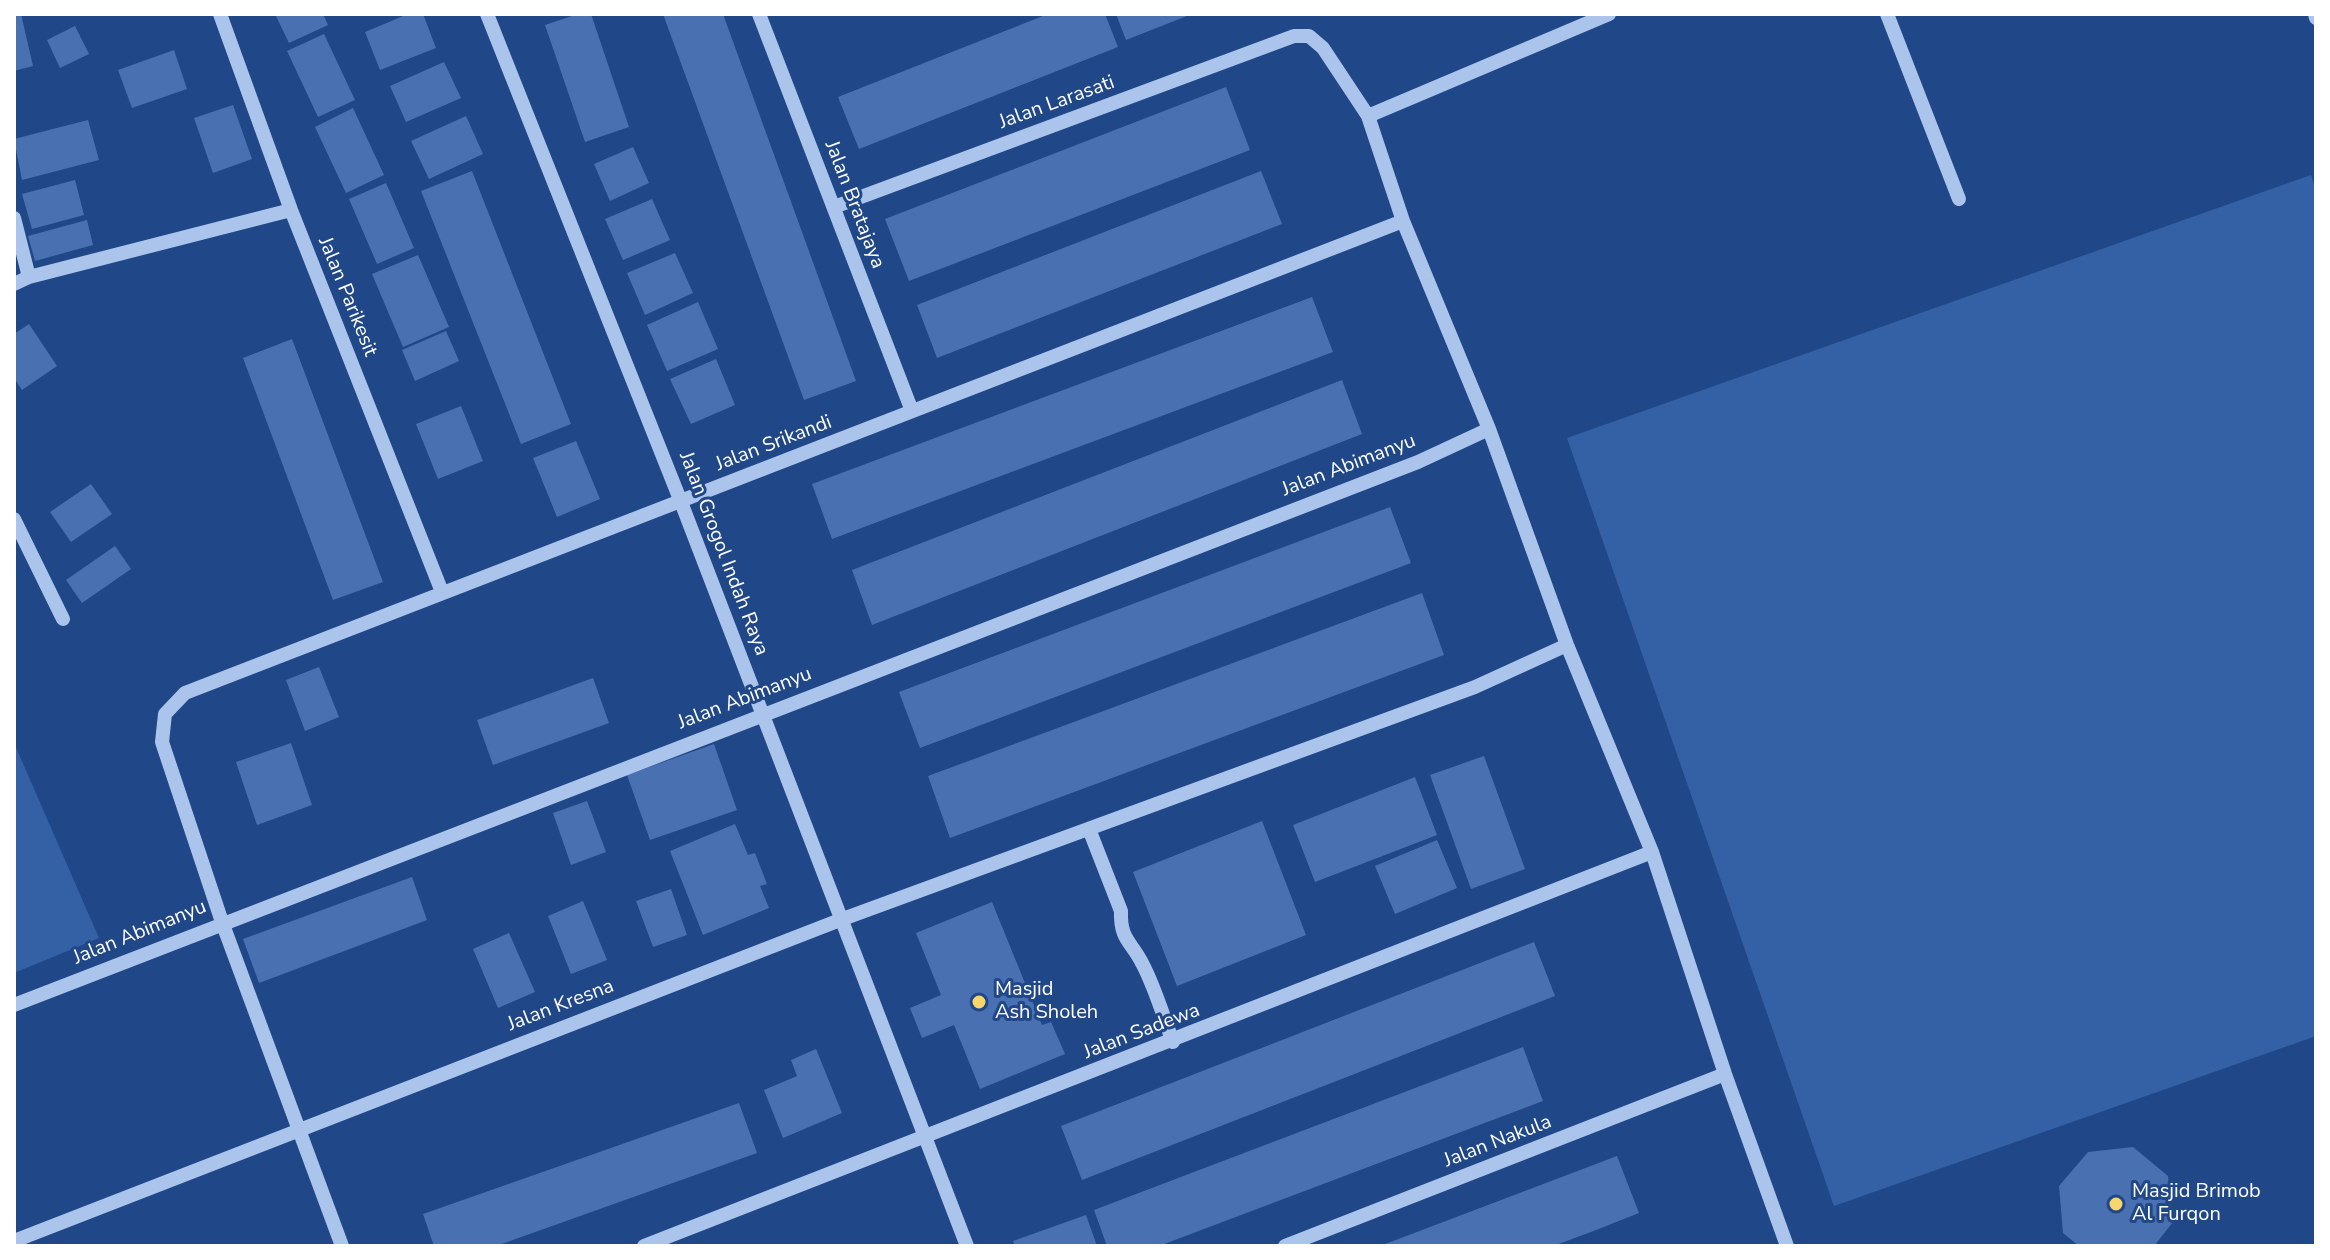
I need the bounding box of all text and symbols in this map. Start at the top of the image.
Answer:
street label: Jalan Larasati [996,71,1118,135]
street label: Jalan Bratajaya [819,138,889,272]
street label: Jalan Parikesit [312,234,382,360]
street label: Jalan Srikandi [713,411,835,477]
street label: Jalan Abimanyu [1279,429,1419,503]
street label: Jalan Grogol Indah Raya [673,449,773,659]
street label: Jalan Abimanyu [675,662,815,736]
street label: Jalan Abimanyu [70,895,210,971]
street label: Jalan Kresna [504,975,618,1037]
place label: Masjid Ash Sholeh [995,978,1098,1025]
marker: Masjid Ash Sholeh [970,993,988,1011]
street label: Jalan Sadewa [1081,999,1203,1065]
street label: Jalan Nakula [1441,1111,1555,1173]
place label: Masjid Brimob Al Furqon [2132,1180,2261,1227]
marker: Masjid Brimob Al Furqon [2107,1195,2125,1213]

